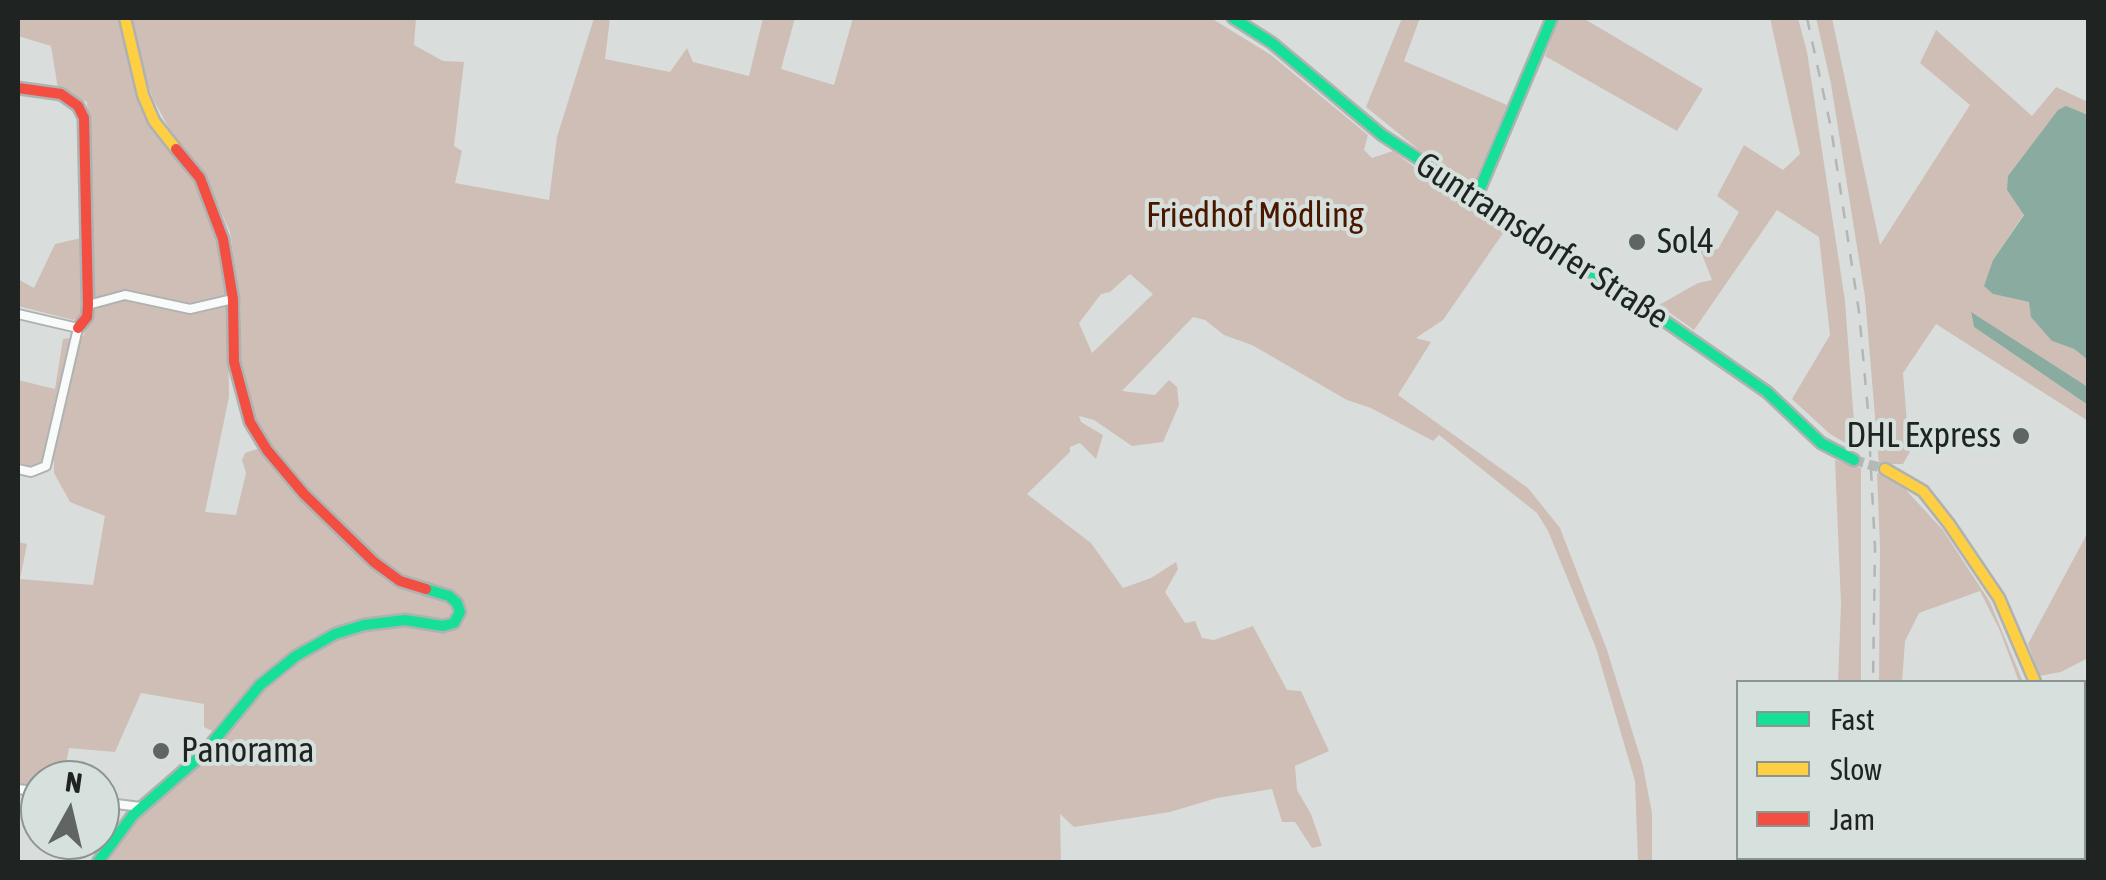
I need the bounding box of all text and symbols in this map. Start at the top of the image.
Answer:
street label: Guntramsdorfer Straße [1408,144,1676,338]
park label: Friedhof Mödling [1146,195,1364,237]
place label: Sol4 [1657,221,1714,263]
marker: Sol4 [1626,231,1648,253]
place label: DHL Express [1846,415,2001,457]
marker: DHL Express [2010,425,2032,447]
legend [1736,680,2086,860]
text: Fast [1830,702,1875,736]
place label: Panorama [181,730,315,772]
marker: Panorama [150,740,172,762]
text: Slow [1830,752,1882,786]
north arrow [20,760,120,860]
text: N [63,765,84,799]
text: Jam [1830,802,1875,836]

